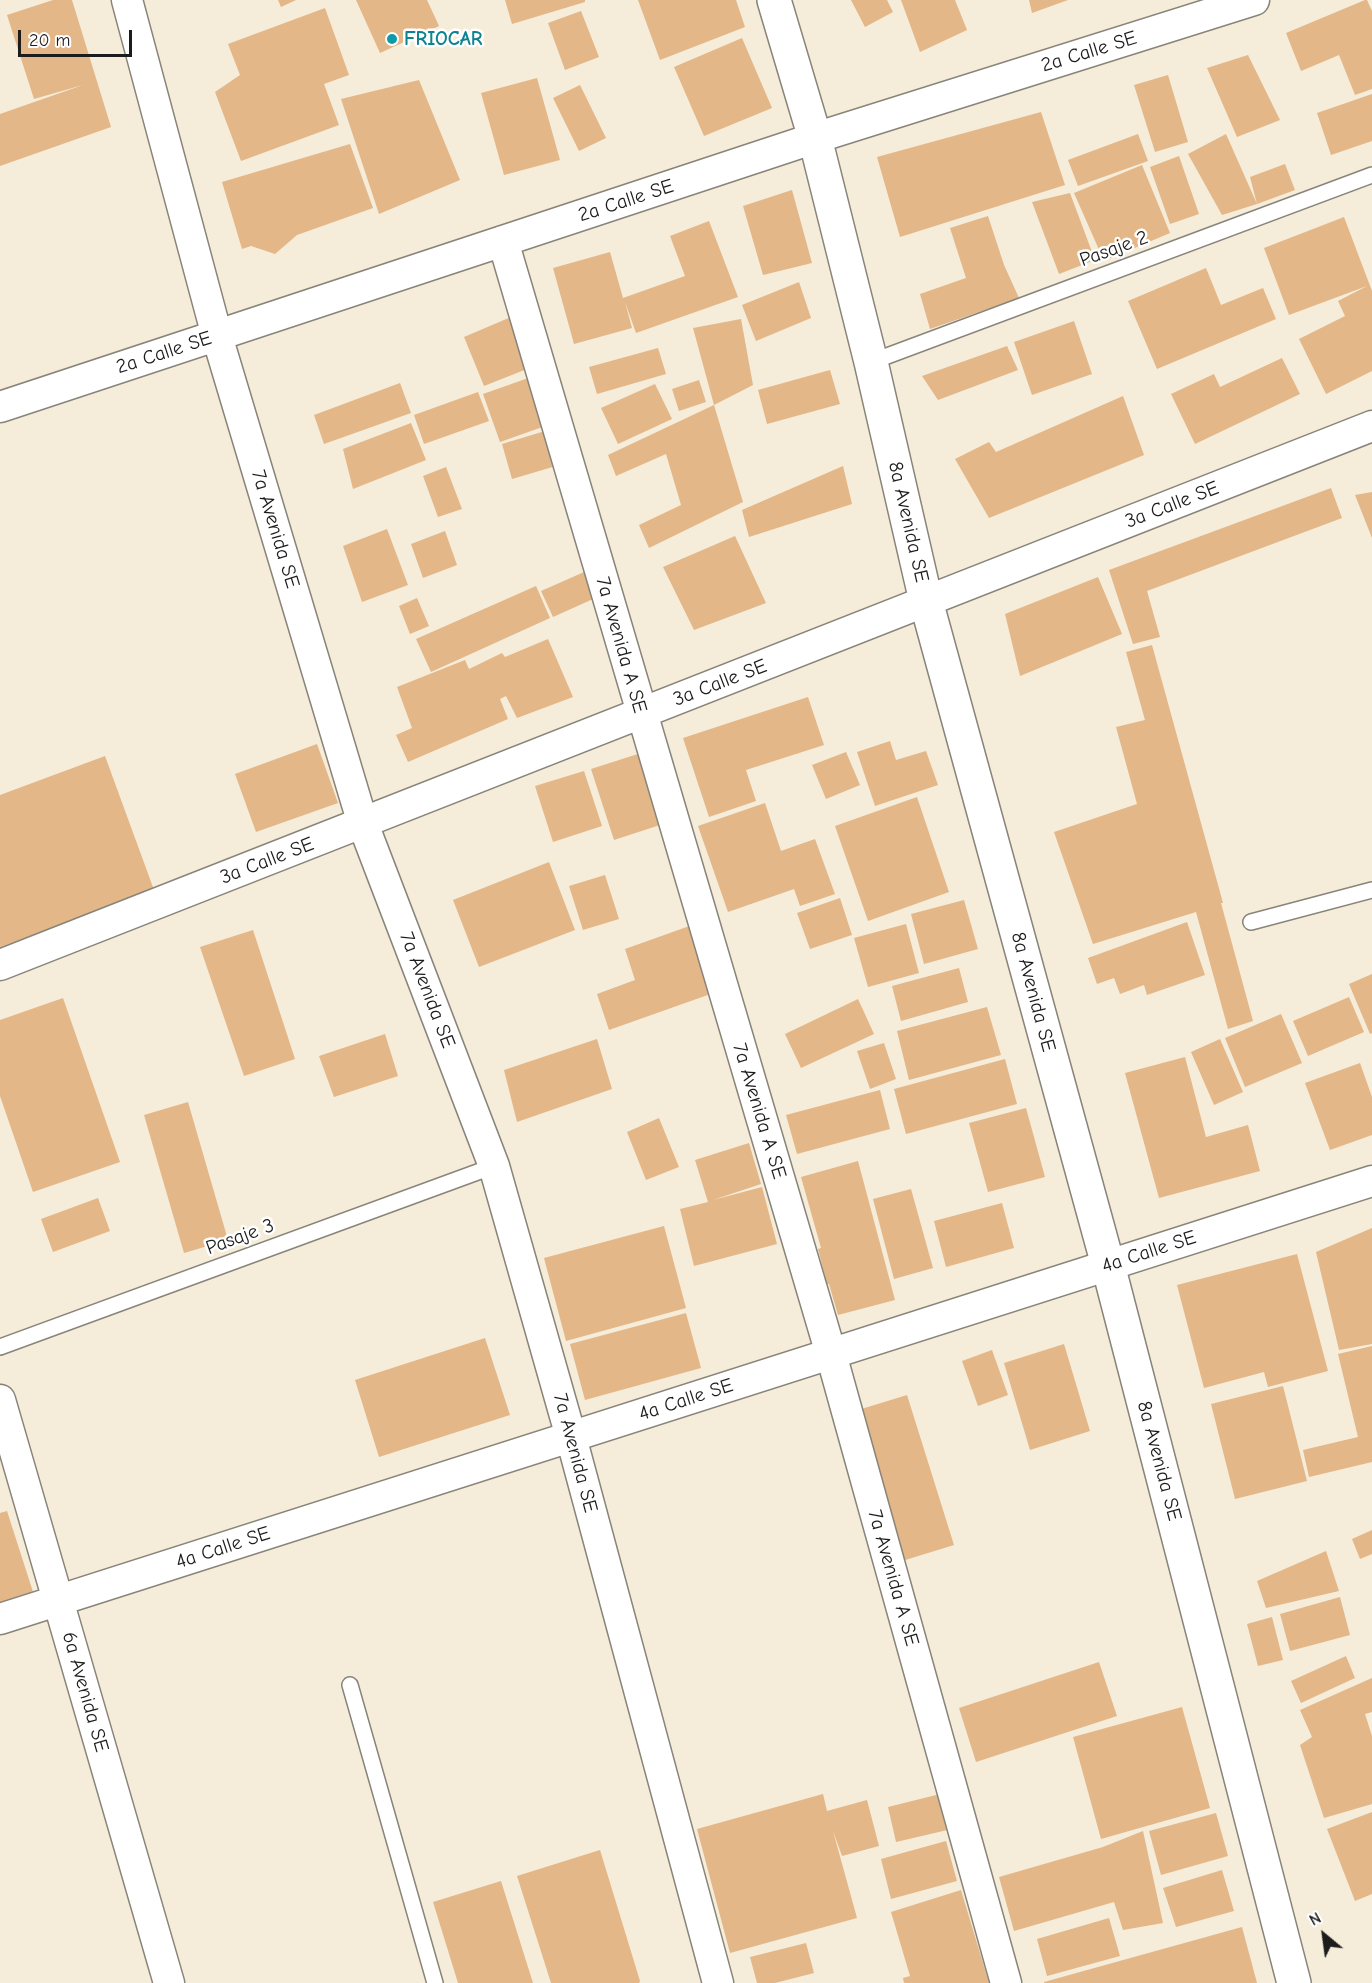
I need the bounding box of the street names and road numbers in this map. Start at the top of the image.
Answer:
street label: 2a Calle SE [1038,26,1140,78]
street label: 2a Calle SE [575,174,677,228]
street label: Pasaje 2 [1076,226,1152,272]
street label: 2a Calle SE [113,326,215,380]
street label: 8a Avenida SE [882,459,934,585]
street label: 7a Avenida SE [246,467,304,591]
street label: 3a Calle SE [1122,476,1222,534]
street label: 7a Avenida A SE [590,574,652,716]
street label: 3a Calle SE [670,654,770,712]
street label: 3a Calle SE [217,832,317,890]
street label: 7a Avenida SE [394,929,460,1051]
street label: 8a Avenida SE [1005,929,1061,1055]
street label: 7a Avenida A SE [727,1040,791,1182]
street label: Pasaje 3 [203,1214,277,1260]
street label: 4a Calle SE [1099,1225,1199,1279]
street label: 4a Calle SE [636,1373,736,1427]
street label: 7a Avenida SE [548,1391,602,1515]
street label: 8a Avenida SE [1131,1398,1187,1524]
street label: 7a Avenida A SE [862,1507,924,1649]
street label: 4a Calle SE [173,1521,273,1575]
street label: 6a Avenida SE [56,1629,114,1755]

